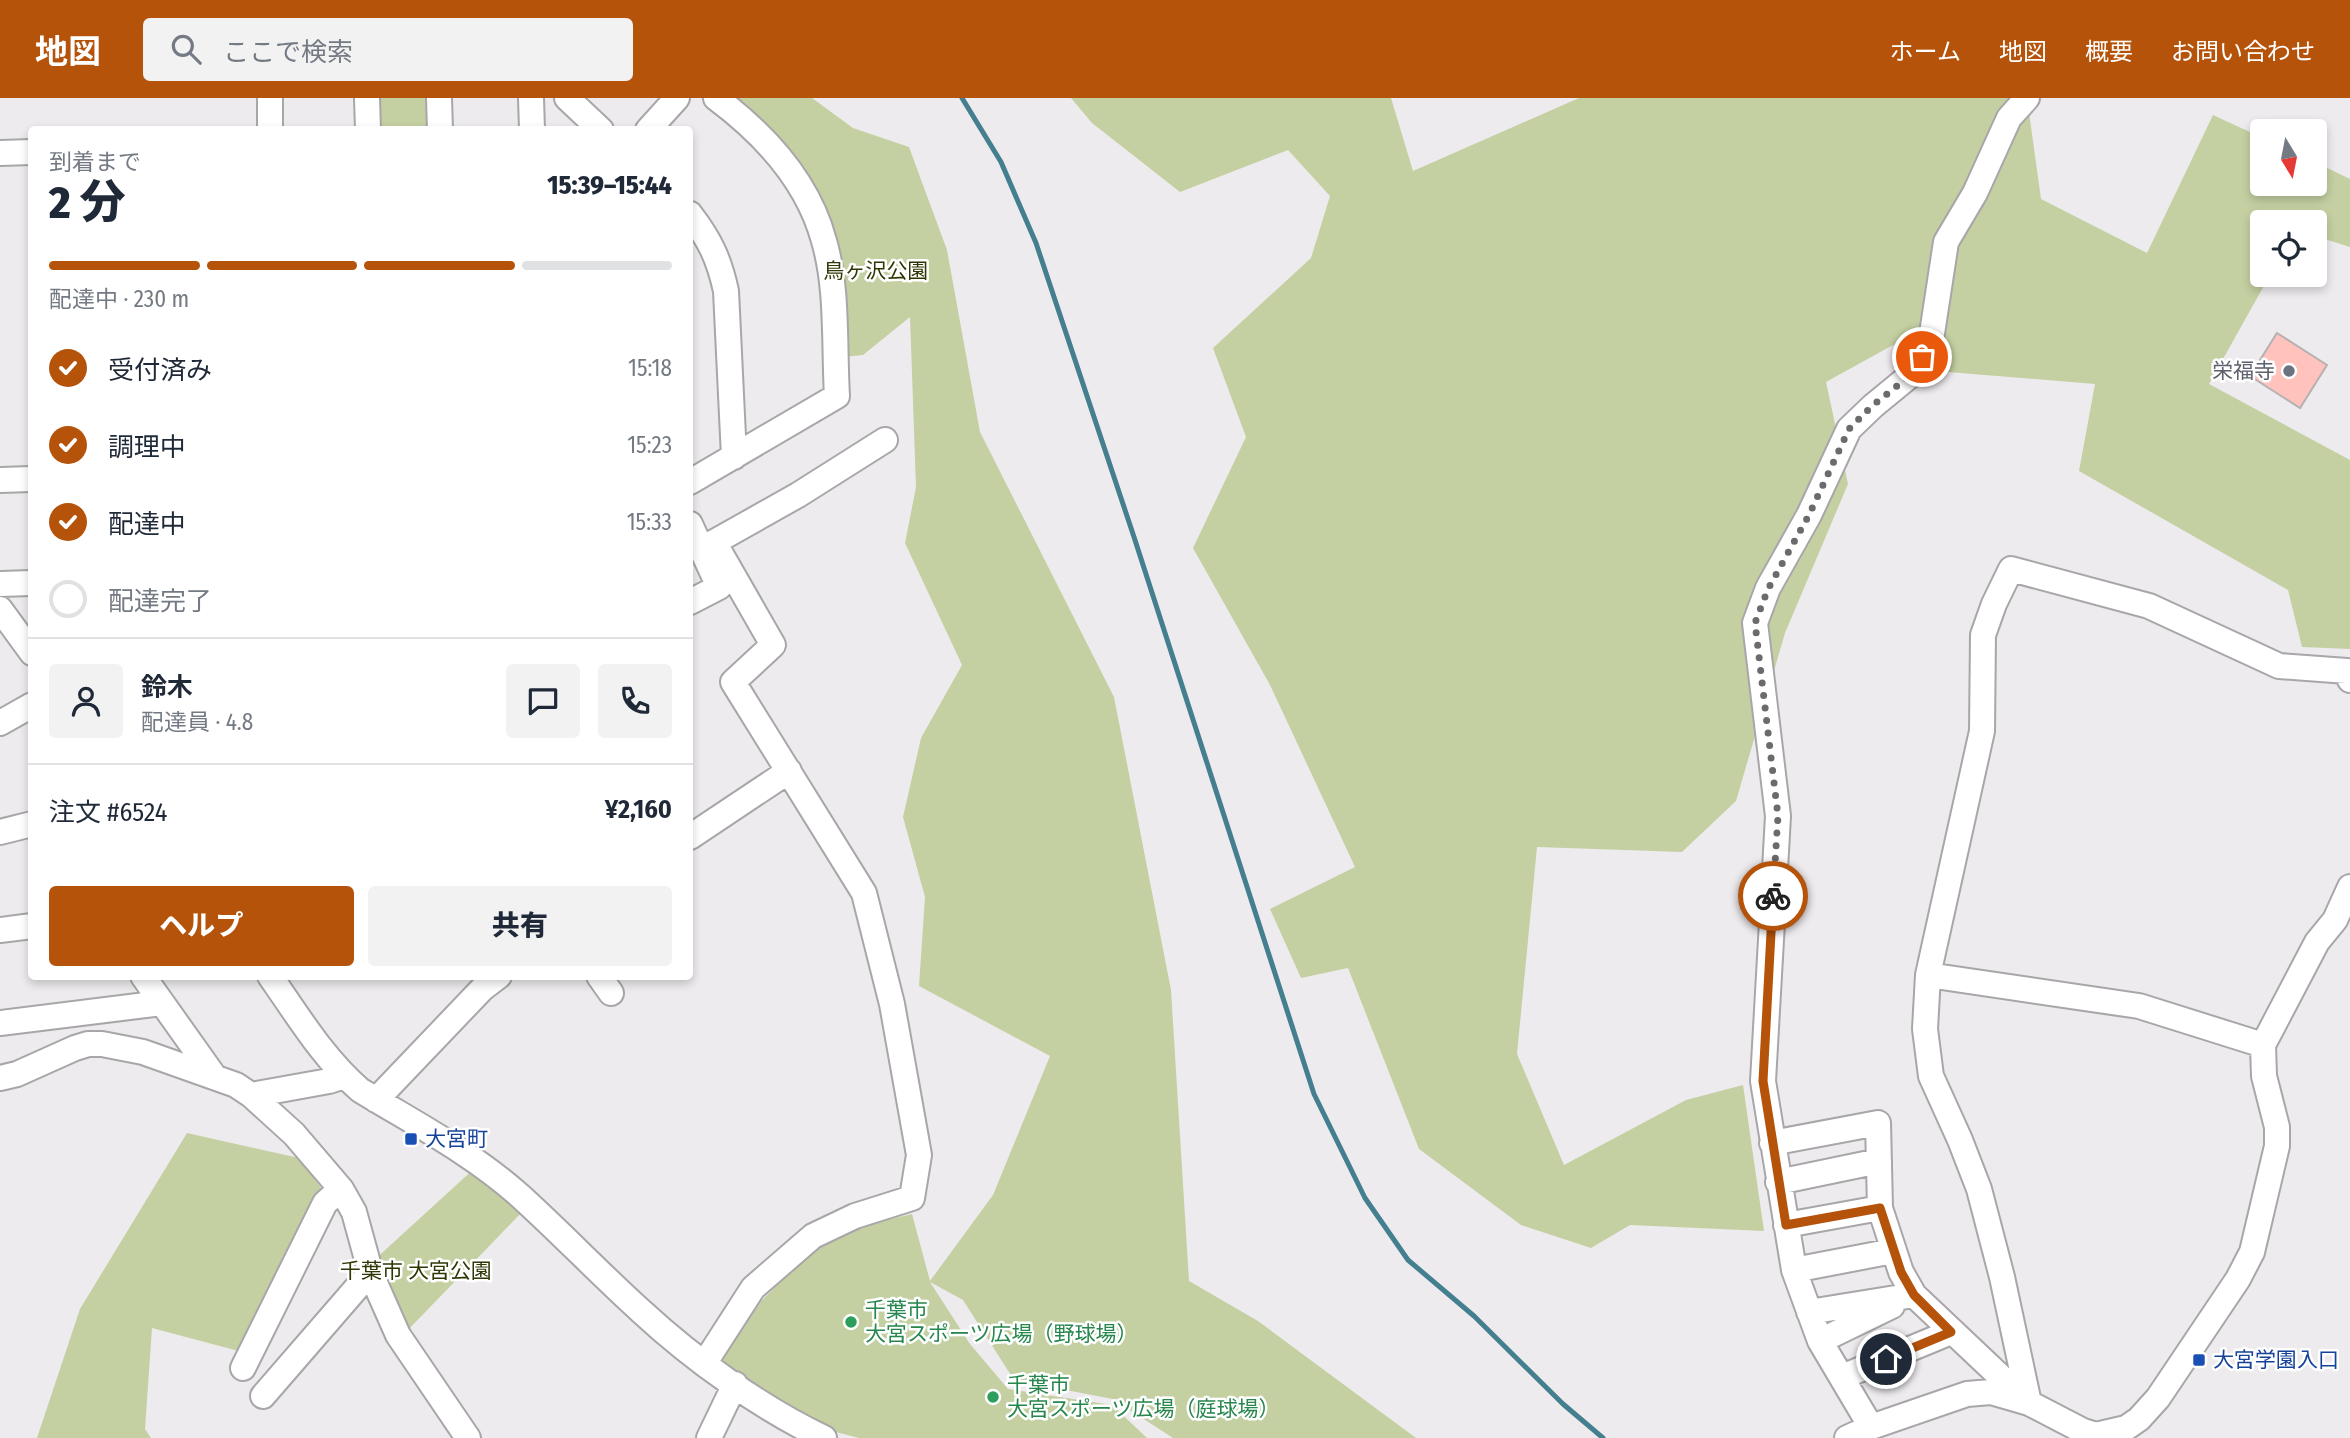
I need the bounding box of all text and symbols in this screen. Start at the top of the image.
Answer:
search box [143,18,633,81]
icon: search [167,30,205,68]
text: 地図 [35,32,101,72]
text: ここで検索 [223,37,353,68]
text: ホーム [1890,38,1961,66]
text: 地図 [1999,38,2047,66]
text: 概要 [2085,38,2133,66]
text: お問い合わせ [2171,38,2315,66]
north arrow [2250,119,2328,196]
map controls [2250,119,2327,287]
text: 到着まで [49,148,141,176]
text: 15:39–15:44 [547,170,672,201]
text: 2 分 [49,175,126,230]
button: locate [2250,210,2327,287]
park label: 鳥ヶ沢公園 [824,258,929,284]
text: 配達中 · 230 m [49,285,189,313]
pin [1892,327,1952,387]
icon: bag [1903,338,1941,376]
icon: check [49,349,87,387]
text: 15:18 [628,354,672,382]
text: 受付済み [108,355,212,386]
place label: 栄福寺 [2212,358,2275,384]
marker: 栄福寺 [2281,363,2297,379]
icon: check [49,426,87,464]
text: 15:23 [627,431,672,459]
text: 調理中 [108,432,186,463]
icon: check [49,503,87,541]
text: 15:33 [627,508,672,536]
text: 配達中 [108,509,186,540]
text: 配達完了 [108,586,212,617]
button: person [49,664,123,738]
button: chat [506,664,580,738]
button: phone [598,664,672,738]
text: 鈴木 [141,672,193,703]
text: 配達員 · 4.8 [141,708,253,736]
text: ¥2,160 [605,794,672,825]
text: 注文 #6524 [49,797,167,828]
courier [1738,861,1808,931]
icon: bike [1754,877,1792,915]
button: ヘルプ [49,886,354,966]
button: 共有 [368,886,672,966]
place label: 大宮町 [425,1126,488,1152]
marker: 大宮町 [403,1131,419,1147]
park label: 千葉市 大宮公園 [340,1258,492,1284]
place label: 千葉市 大宮スポーツ広場（野球場） [865,1297,1138,1347]
marker: 千葉市 大宮スポーツ広場（野球場） [843,1314,859,1330]
pin [1856,1329,1916,1389]
icon: home [1867,1340,1905,1378]
place label: 大宮学園入口 [2213,1347,2339,1373]
marker: 大宮学園入口 [2191,1352,2207,1368]
place label: 千葉市 大宮スポーツ広場（庭球場） [1007,1372,1280,1422]
marker: 千葉市 大宮スポーツ広場（庭球場） [985,1389,1001,1405]

